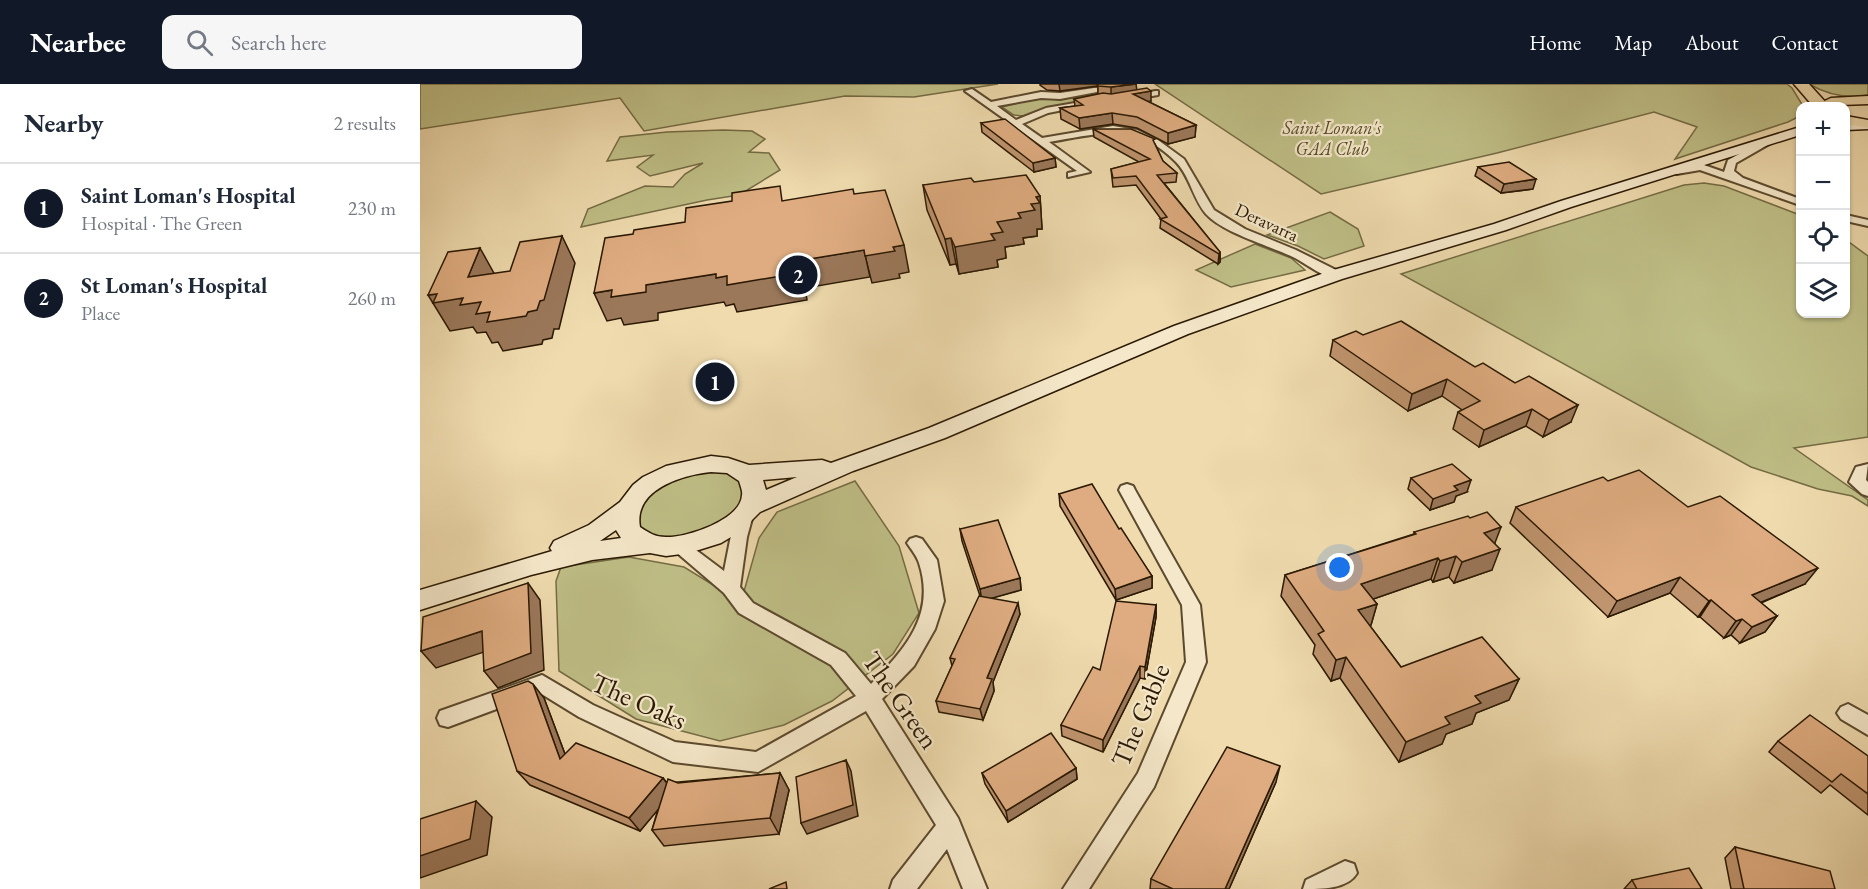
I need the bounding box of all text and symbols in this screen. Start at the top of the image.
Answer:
search box [162,15,582,69]
text: Nearbee [30,24,126,60]
icon: search [183,26,216,59]
text: Search here [231,28,326,57]
text: Home [1529,29,1581,56]
text: Map [1614,29,1652,56]
text: About [1685,29,1738,56]
text: Contact [1771,29,1838,56]
map controls [1796,102,1850,318]
button: + [1796,102,1850,156]
text: Nearby [24,106,104,140]
text: 2 results [333,110,396,136]
park label: Saint Loman's GAA Club [1282,116,1382,160]
button: − [1796,156,1850,210]
text: Saint Loman's Hospital [81,181,295,210]
text: 1 [38,195,49,221]
text: 230 m [348,195,396,221]
street label: Deravarra [1232,197,1303,247]
text: Hospital · The Green [81,210,243,236]
button: locate [1796,210,1850,264]
pin: 2 [778,252,818,297]
button: layers [1796,264,1850,318]
text: St Loman's Hospital [81,271,267,300]
text: 2 [38,285,49,311]
text: 260 m [348,285,396,311]
text: Place [81,300,120,326]
pin: 1 [696,360,734,404]
your location [1325,553,1354,582]
street label: The Green [855,644,947,756]
street label: The Gable [1103,658,1177,772]
street label: The Oaks [586,665,692,737]

